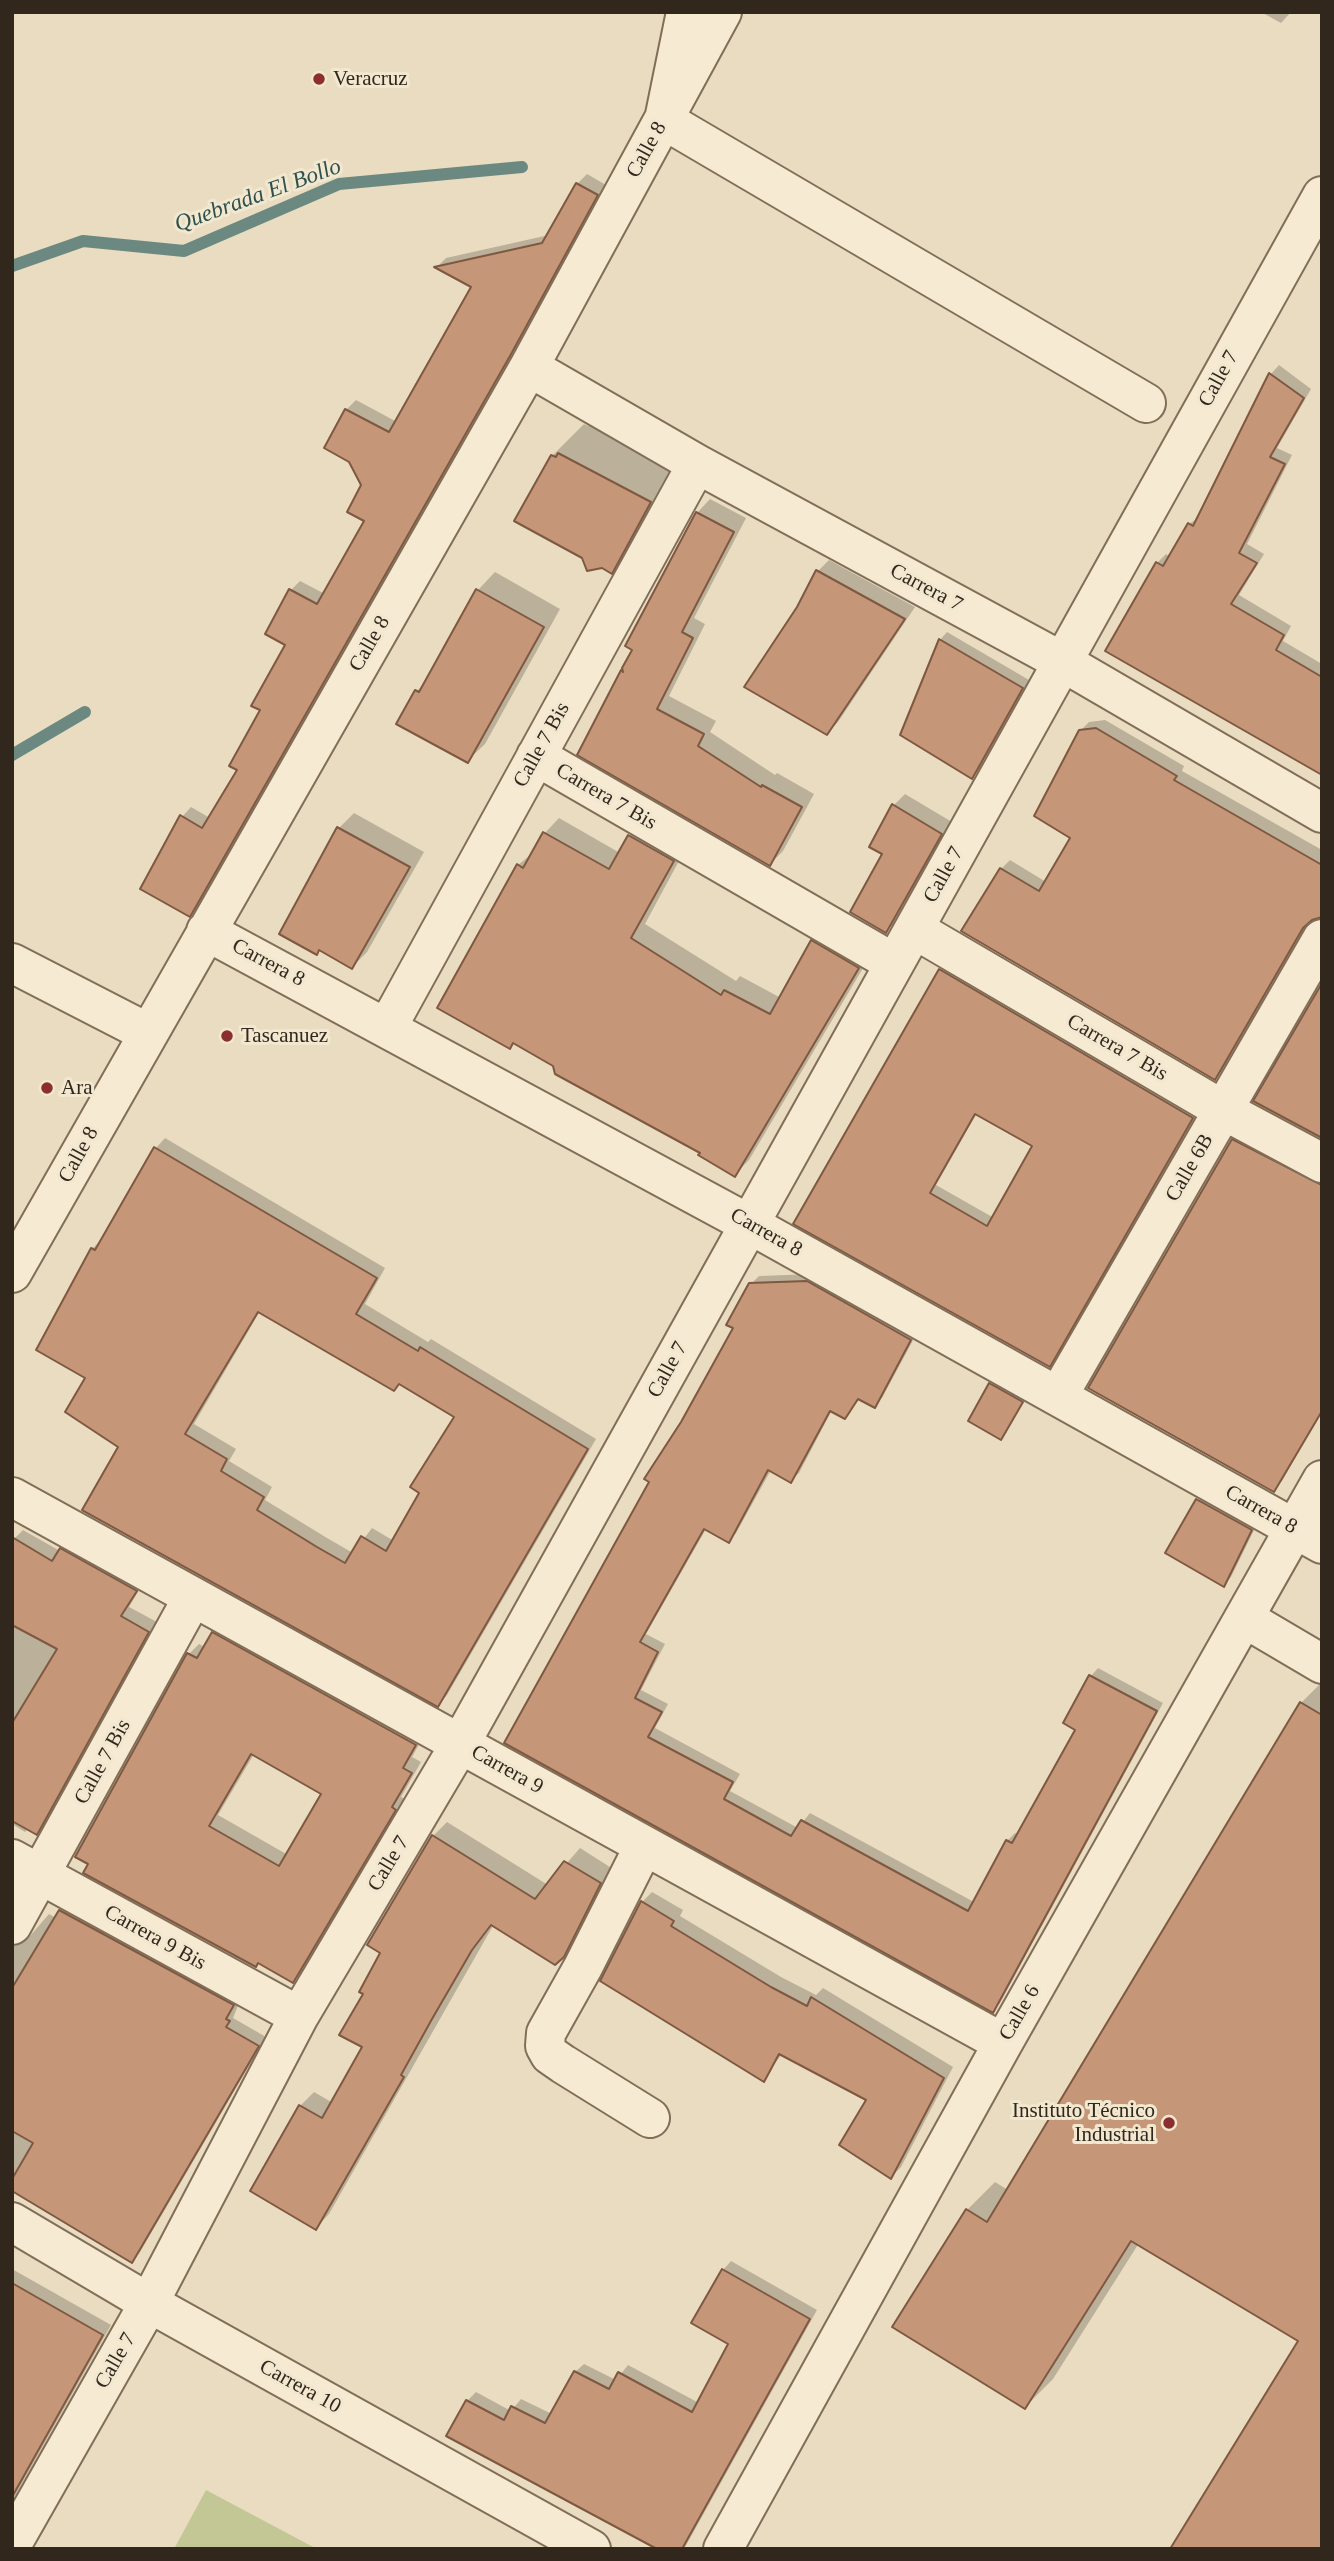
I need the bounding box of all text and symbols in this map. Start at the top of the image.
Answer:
place label: Veracruz [333,66,408,92]
marker: Veracruz [311,71,327,87]
street label: Calle 8 [621,118,673,182]
water label: Quebrada El Bollo [171,153,345,239]
street label: Calle 7 [1193,347,1245,411]
street label: Carrera 7 [885,558,967,618]
street label: Calle 8 [344,612,396,676]
street label: Calle 7 Bis [508,698,576,792]
street label: Carrera 7 Bis [551,758,661,836]
street label: Calle 7 [918,843,970,907]
street label: Carrera 8 [227,933,309,993]
street label: Carrera 7 Bis [1062,1009,1172,1087]
place label: Tascanuez [241,1023,328,1049]
marker: Tascanuez [219,1028,235,1044]
place label: Ara [61,1075,92,1101]
marker: Ara [39,1080,55,1096]
street label: Calle 8 [53,1123,105,1187]
street label: Calle 6B [1161,1130,1219,1206]
street label: Carrera 8 [725,1203,807,1263]
street label: Calle 7 [642,1338,694,1402]
street label: Carrera 8 [1220,1480,1302,1540]
street label: Calle 7 Bis [69,1715,137,1809]
street label: Carrera 9 [466,1740,548,1800]
street label: Calle 7 [363,1832,415,1896]
street label: Carrera 9 Bis [100,1900,210,1976]
street label: Calle 6 [994,1981,1046,2045]
place label: Instituto Técnico Industrial [1012,2098,1155,2148]
marker: Instituto Técnico Industrial [1161,2115,1177,2131]
street label: Calle 7 [90,2329,142,2393]
street label: Carrera 10 [255,2354,345,2420]

